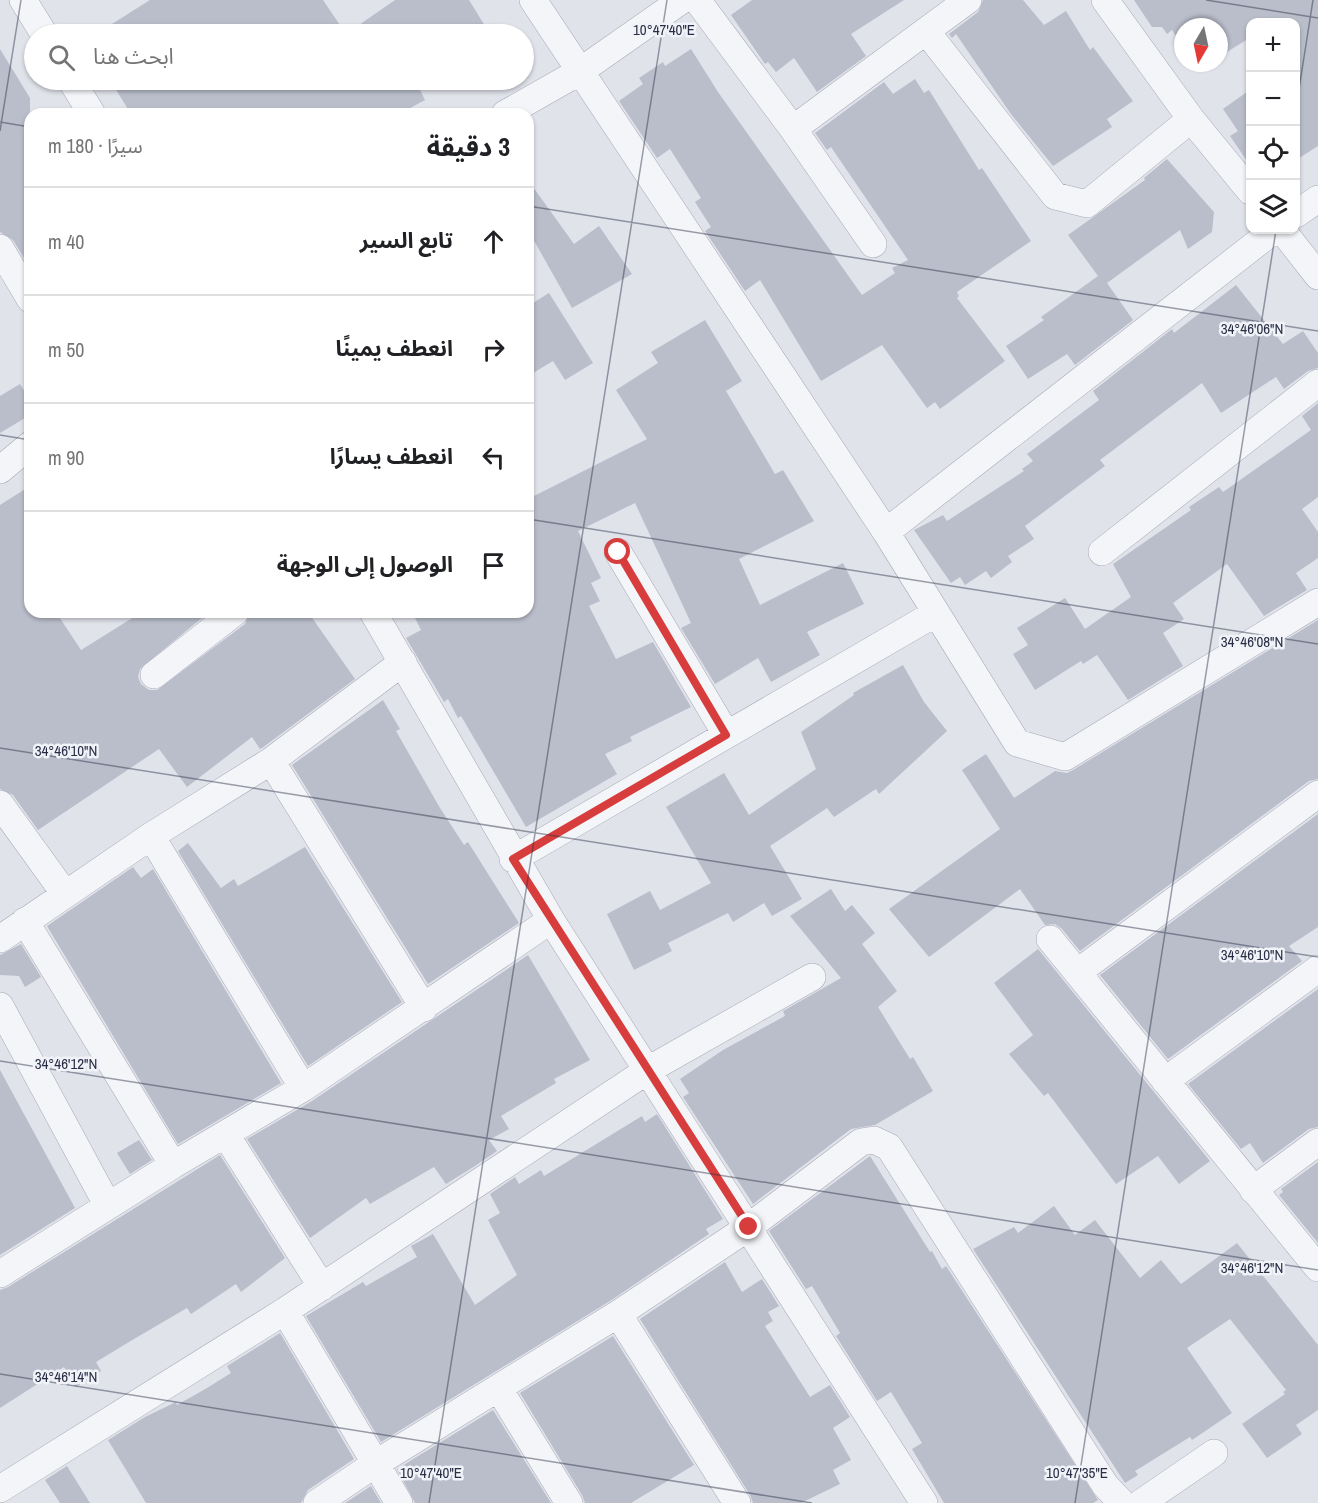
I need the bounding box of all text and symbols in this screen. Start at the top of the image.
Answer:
north arrow [1174,18,1228,72]
map controls [1246,18,1300,234]
button: + [1246,18,1300,72]
text: 10°47'40"E [633,19,695,40]
search box [24,24,534,90]
icon: search [45,41,78,74]
text: ابحث هنا [93,41,174,71]
button: − [1246,72,1300,126]
button: locate [1246,126,1300,180]
text: 3 دقيقة [427,129,510,164]
text: سيرًا · 180 m [48,132,143,159]
button: layers [1246,180,1300,234]
text: تابع السير [360,225,453,255]
icon: ahead [477,225,510,258]
text: 40 m [48,228,84,255]
text: 34°46'06"N [1221,318,1283,339]
text: انعطف يمينًا [335,333,453,363]
icon: right [477,333,510,366]
text: 50 m [48,336,84,363]
text: انعطف يسارًا [330,441,453,471]
icon: left [477,441,510,474]
text: 90 m [48,444,84,471]
route start [604,538,630,564]
text: الوصول إلى الوجهة [277,549,453,579]
icon: arrive [477,549,510,582]
text: 34°46'08"N [1221,631,1283,652]
text: 34°46'10"N [35,740,97,761]
text: 34°46'10"N [1221,944,1283,965]
text: 34°46'12"N [35,1053,97,1074]
route end [735,1213,761,1239]
text: 34°46'12"N [1221,1257,1283,1278]
text: 34°46'14"N [35,1366,97,1387]
text: 10°47'40"E [400,1462,462,1483]
text: 10°47'35"E [1046,1462,1108,1483]

